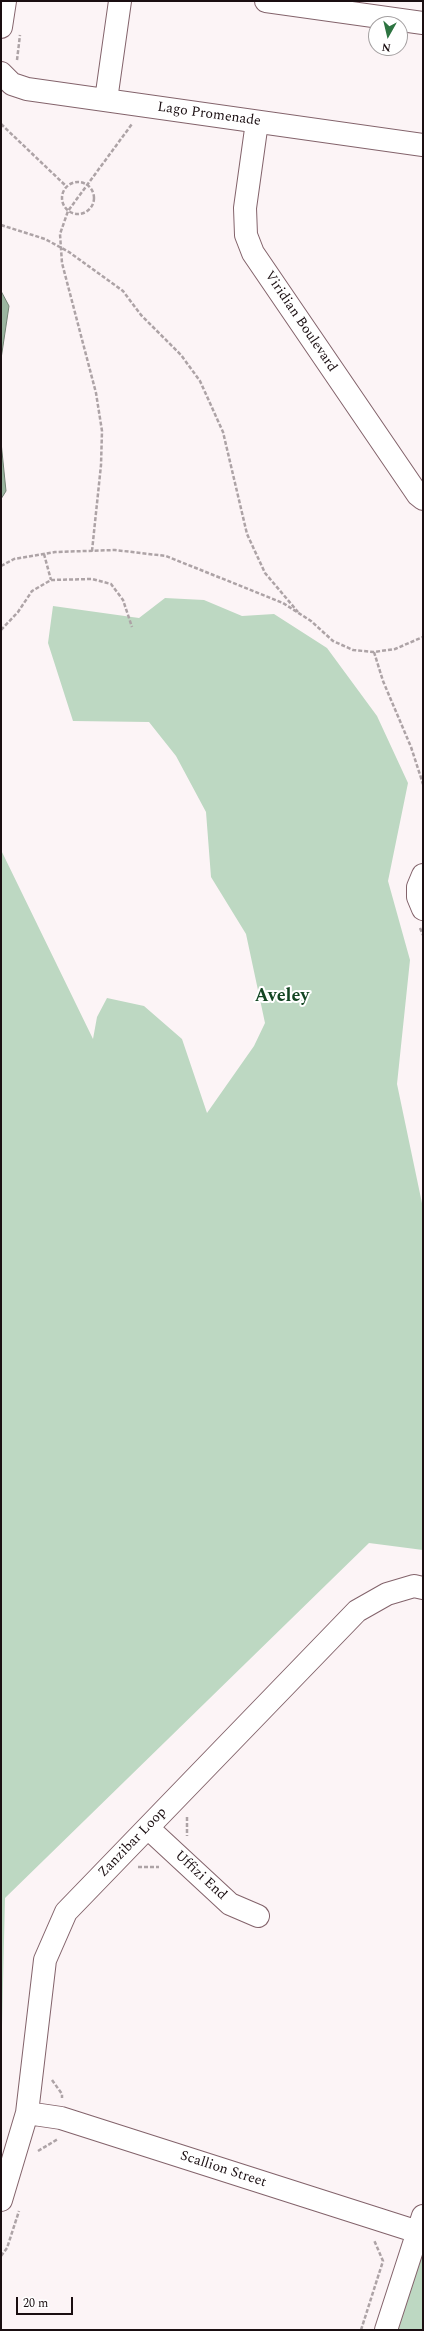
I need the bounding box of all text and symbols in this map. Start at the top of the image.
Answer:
north arrow [368,16,408,56]
text: N [381,38,392,56]
street label: Lago Promenade [156,99,262,131]
street label: Viridian Boulevard [260,268,340,376]
district label: Aveley [255,986,309,1008]
street label: Zanzibar Loop [95,1804,171,1882]
street label: Uffizi End [171,1848,229,1904]
street label: Scallion Street [178,2148,268,2192]
scale bar [18,2289,75,2315]
text: 20 m [23,2294,48,2313]

